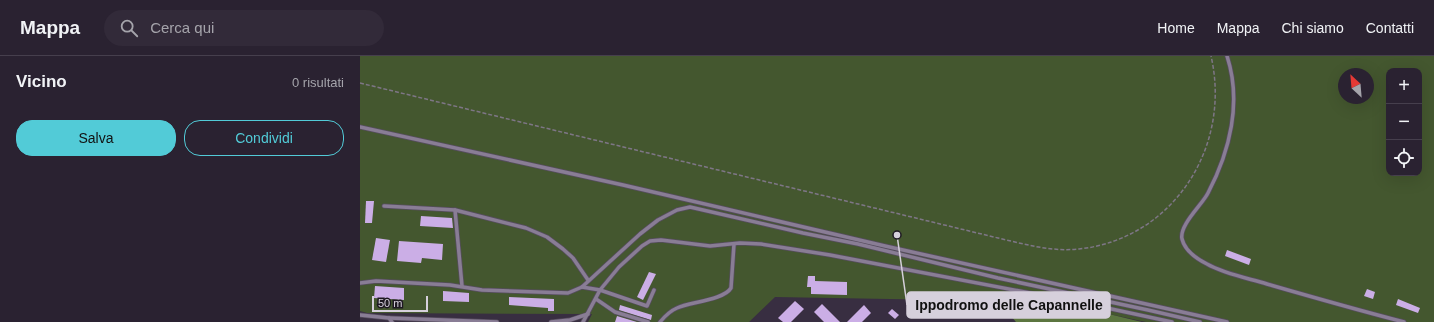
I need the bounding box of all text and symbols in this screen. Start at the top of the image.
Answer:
search box [104,10,384,46]
text: Mappa [20,17,80,38]
icon: search [118,17,140,39]
text: Cerca qui [150,19,214,36]
text: Home [1157,20,1195,36]
text: Mappa [1217,20,1260,36]
text: Chi siamo [1282,20,1344,36]
text: Contatti [1366,20,1414,36]
north arrow [1338,68,1374,104]
map controls [1386,68,1422,176]
button: + [1386,68,1422,104]
text: Vicino [16,72,67,91]
text: 0 risultati [292,75,344,90]
button: − [1386,104,1422,140]
button: Salva [16,120,176,156]
button: Condividi [184,120,344,156]
button: locate [1386,140,1422,176]
callout: Ippodromo delle Capannelle [907,292,1110,318]
scale bar [372,294,428,313]
text: 50 m [378,297,402,309]
text: Ippodromo delle Capannelle [915,297,1103,313]

